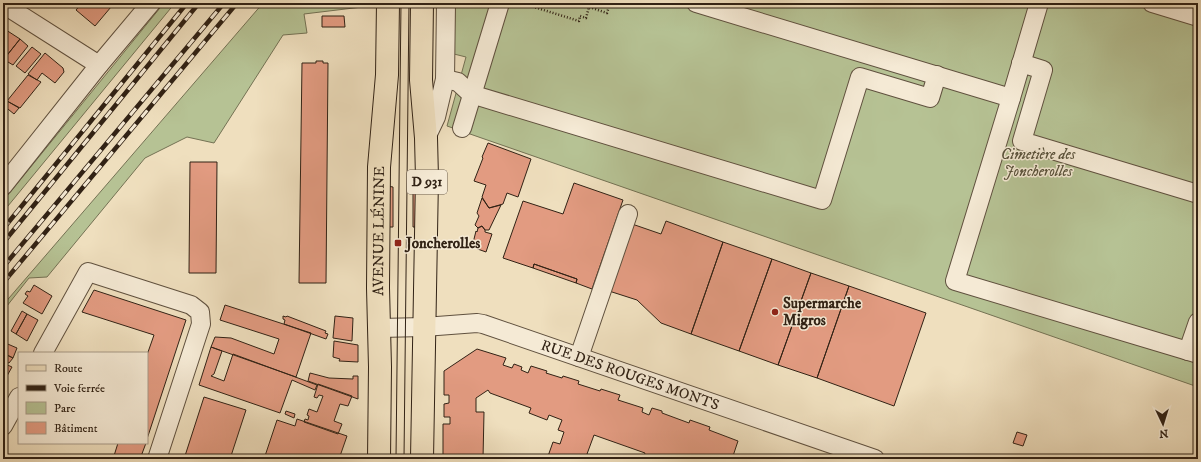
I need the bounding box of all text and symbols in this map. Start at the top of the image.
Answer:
park label: Cimetière des Joncherolles [1001,145,1076,181]
street label: AVENUE LÉNINE [368,166,389,296]
road number: D 931 [407,170,447,194]
place label: Joncherolles [404,234,480,253]
marker: Joncherolles [393,238,403,248]
place label: Supermarche Migros [783,294,862,330]
marker: Supermarche Migros [770,307,780,317]
street label: RUE DES ROUGES MONTS [538,335,722,414]
legend [18,352,148,444]
text: Route [54,361,82,376]
text: Voie ferrée [53,381,105,396]
text: Parc [54,401,76,416]
north arrow [1143,404,1183,444]
text: Bâtiment [54,421,98,436]
text: N [1159,426,1169,440]

